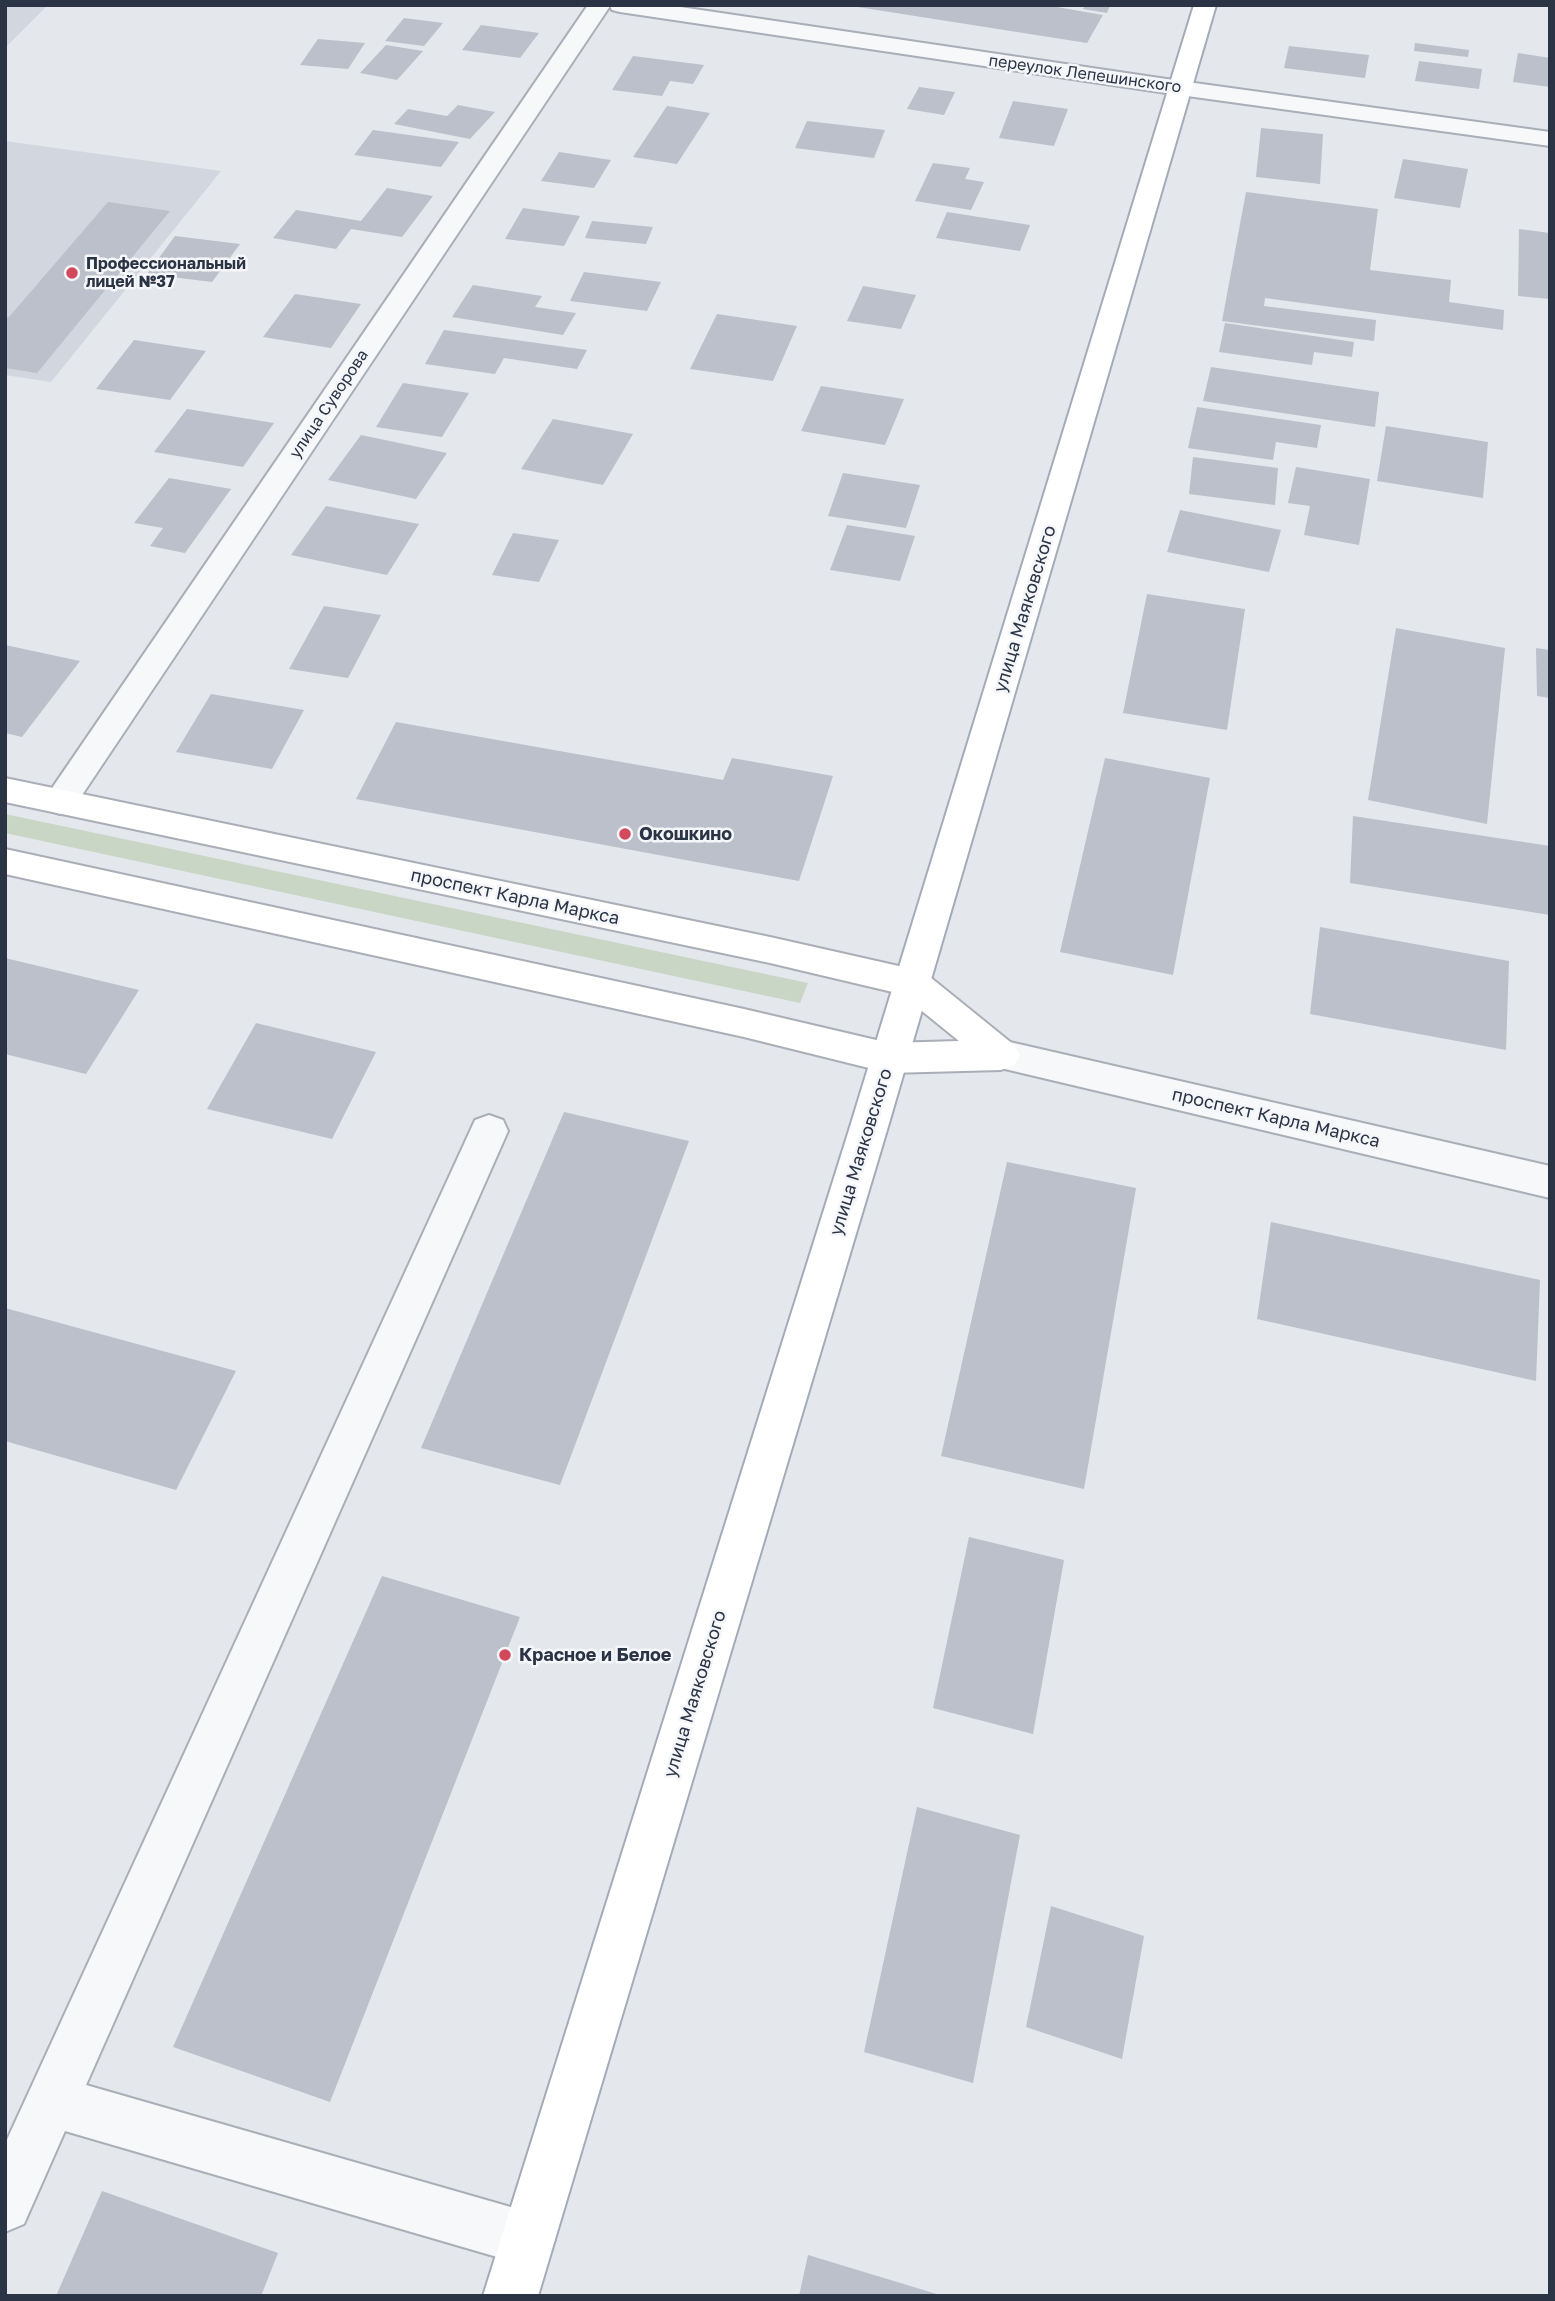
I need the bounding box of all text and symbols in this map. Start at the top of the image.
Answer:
street label: переулок Лепешинского [987,51,1183,97]
place label: Профессиональный лицей №37 [86,254,246,292]
marker: Профессиональный лицей №37 [64,265,80,281]
street label: улица Суворова [286,346,372,462]
street label: улица Маяковского [989,523,1061,695]
place label: Окошкино [639,823,732,845]
marker: Окошкино [617,826,633,842]
street label: проспект Карла Маркса [409,864,621,930]
street label: улица Маяковского [825,1066,897,1238]
street label: проспект Карла Маркса [1170,1084,1382,1152]
street label: улица Маяковского [659,1608,731,1780]
place label: Красное и Белое [519,1644,671,1666]
marker: Красное и Белое [497,1647,513,1663]

